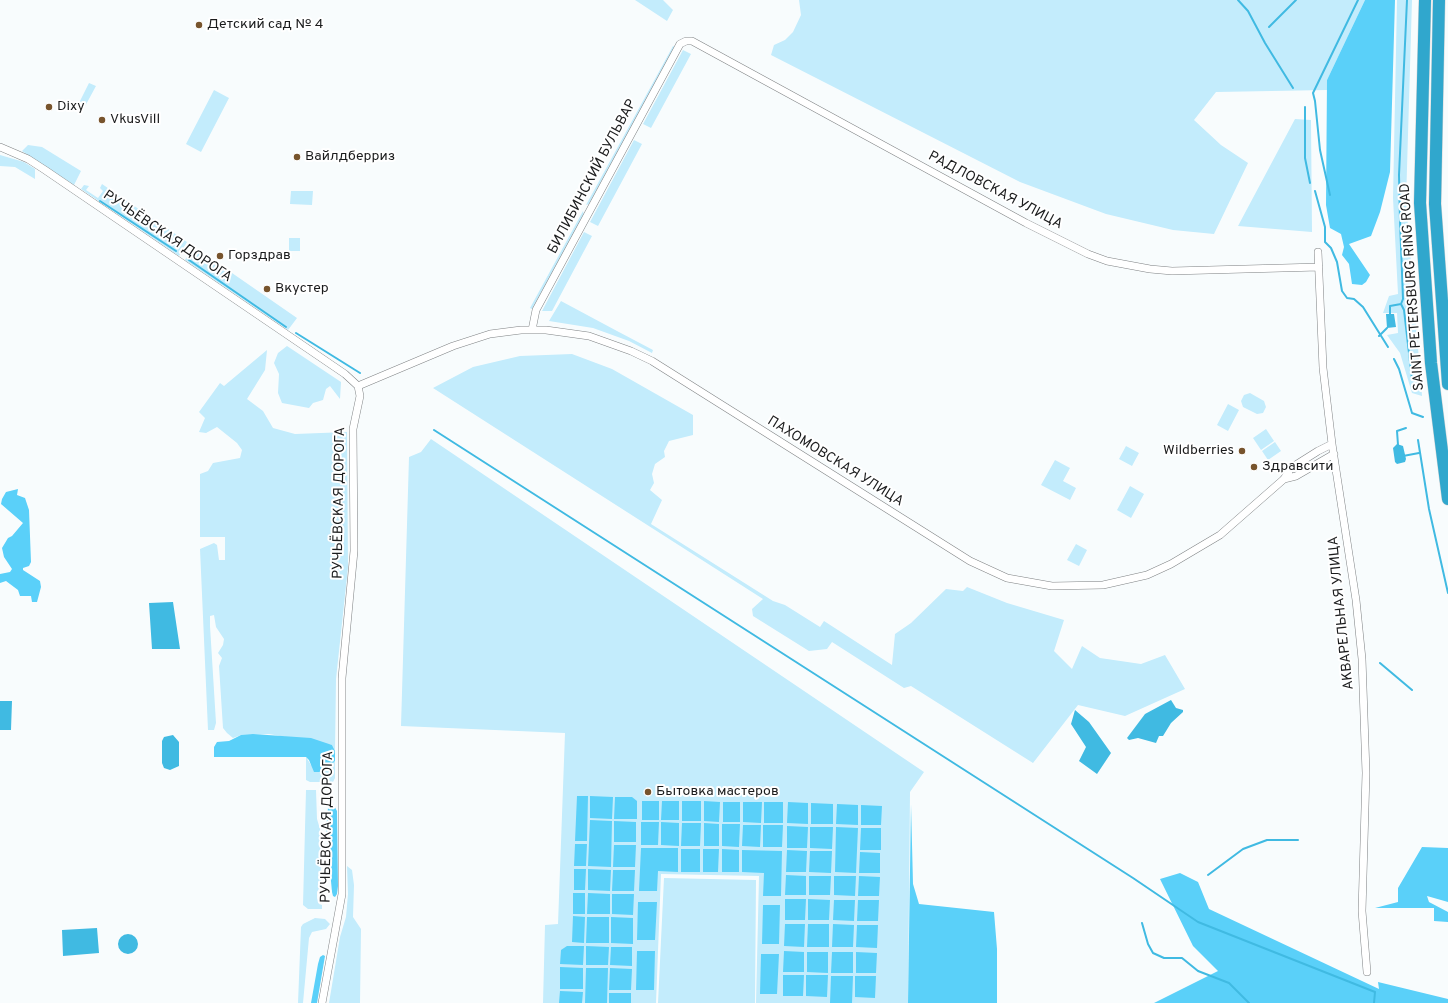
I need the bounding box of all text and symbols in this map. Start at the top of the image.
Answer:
place label: Детский сад № 4 [207,17,323,33]
marker: Детский сад № 4 [194,20,204,30]
street label: БИЛИБИНСКИЙ БУЛЬВАР [545,97,641,257]
place label: Dixy [57,99,85,115]
marker: Dixy [44,102,54,112]
place label: VkusVill [110,112,160,128]
marker: VkusVill [97,115,107,125]
street label: РАДЛОВСКАЯ УЛИЦА [925,148,1065,234]
place label: Вайлдберриз [305,149,395,165]
marker: Вайлдберриз [292,152,302,162]
street label: SAINT PETERSBURG RING ROAD [1397,183,1429,391]
street label: РУЧЬЁВСКАЯ ДОРОГА [99,188,235,286]
place label: Горздрав [228,248,291,264]
marker: Горздрав [215,251,225,261]
place label: Вкустер [275,281,329,297]
marker: Вкустер [262,284,272,294]
street label: ПАХОМОВСКАЯ УЛИЦА [764,413,906,511]
street label: РУЧЬЁВСКАЯ ДОРОГА [330,427,350,579]
place label: Wildberries [1163,443,1234,459]
marker: Wildberries [1237,446,1247,456]
place label: Здравсити [1262,459,1334,475]
marker: Здравсити [1249,462,1259,472]
street label: АКВАРЕЛЬНАЯ УЛИЦА [1326,535,1358,691]
street label: РУЧЬЁВСКАЯ ДОРОГА [318,751,338,903]
place label: Бытовка мастеров [656,784,779,800]
marker: Бытовка мастеров [643,787,653,797]

